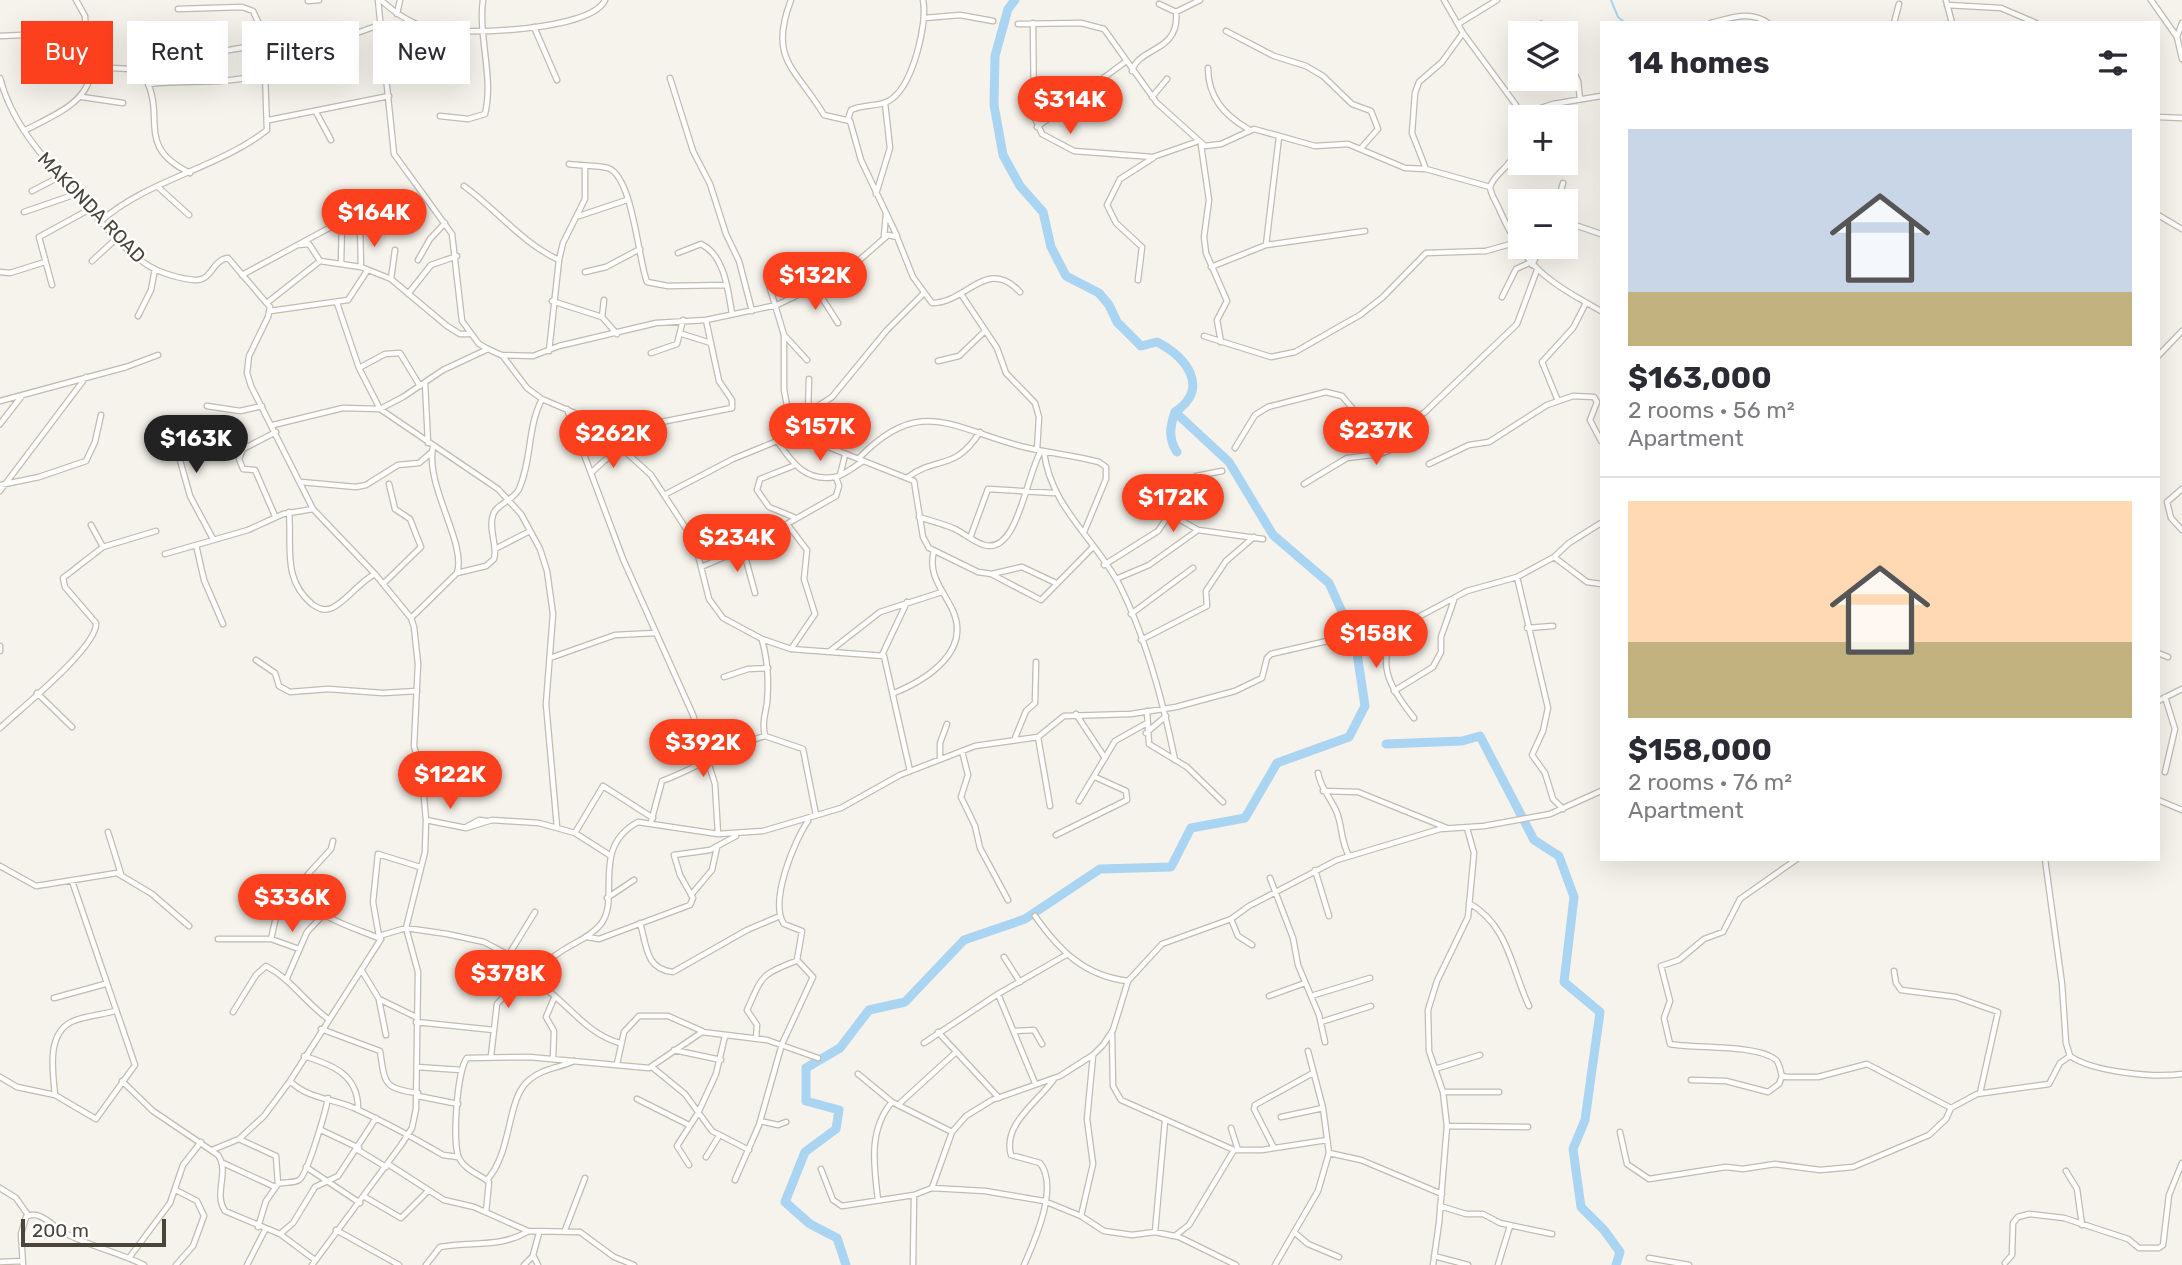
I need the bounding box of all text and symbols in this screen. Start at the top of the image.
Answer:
chip: Buy [21,21,113,84]
chip: Rent [127,21,228,84]
chip: Filters [242,21,359,84]
chip: New [373,21,470,84]
map controls [1508,21,1578,259]
button: layers [1508,21,1578,91]
icon: filters [2094,44,2132,82]
text: 14 homes [1628,45,1770,81]
pin: $314K [1021,76,1119,136]
text: $314K [1034,85,1106,113]
button: + [1508,105,1578,175]
street label: MAKONDA ROAD [33,147,150,268]
icon: home [1817,175,1943,301]
button: − [1508,189,1578,259]
pin: $164K [325,190,423,249]
text: $164K [338,198,410,226]
pin: $132K [766,252,864,312]
text: $132K [779,261,851,289]
text: $163,000 [1628,360,1772,396]
text: 2 rooms · 56 m² [1628,396,1795,424]
pin: $157K [771,404,869,463]
pin: $237K [1327,407,1425,467]
pin: $262K [564,410,662,470]
text: $157K [785,412,855,440]
pin: $163K [147,416,245,475]
text: $237K [1339,416,1413,444]
text: $262K [575,419,651,447]
text: $163K [160,424,232,452]
text: Apartment [1628,424,1744,452]
pin: $172K [1124,475,1222,534]
text: $172K [1138,483,1208,511]
pin: $234K [688,514,786,574]
text: $234K [699,523,775,551]
icon: home [1817,547,1943,673]
pin: $158K [1327,610,1425,670]
text: $158K [1340,619,1412,647]
pin: $392K [654,720,752,779]
text: $392K [665,728,741,756]
text: $158,000 [1628,732,1772,768]
pin: $122K [401,752,499,811]
text: $122K [414,760,486,788]
text: 2 rooms · 76 m² [1628,768,1792,796]
text: Apartment [1628,796,1744,824]
pin: $336K [243,874,341,934]
text: $336K [254,883,330,911]
pin: $378K [459,950,557,1010]
text: $378K [471,959,545,987]
scale bar [21,1216,166,1248]
text: 200 m [32,1219,89,1242]

